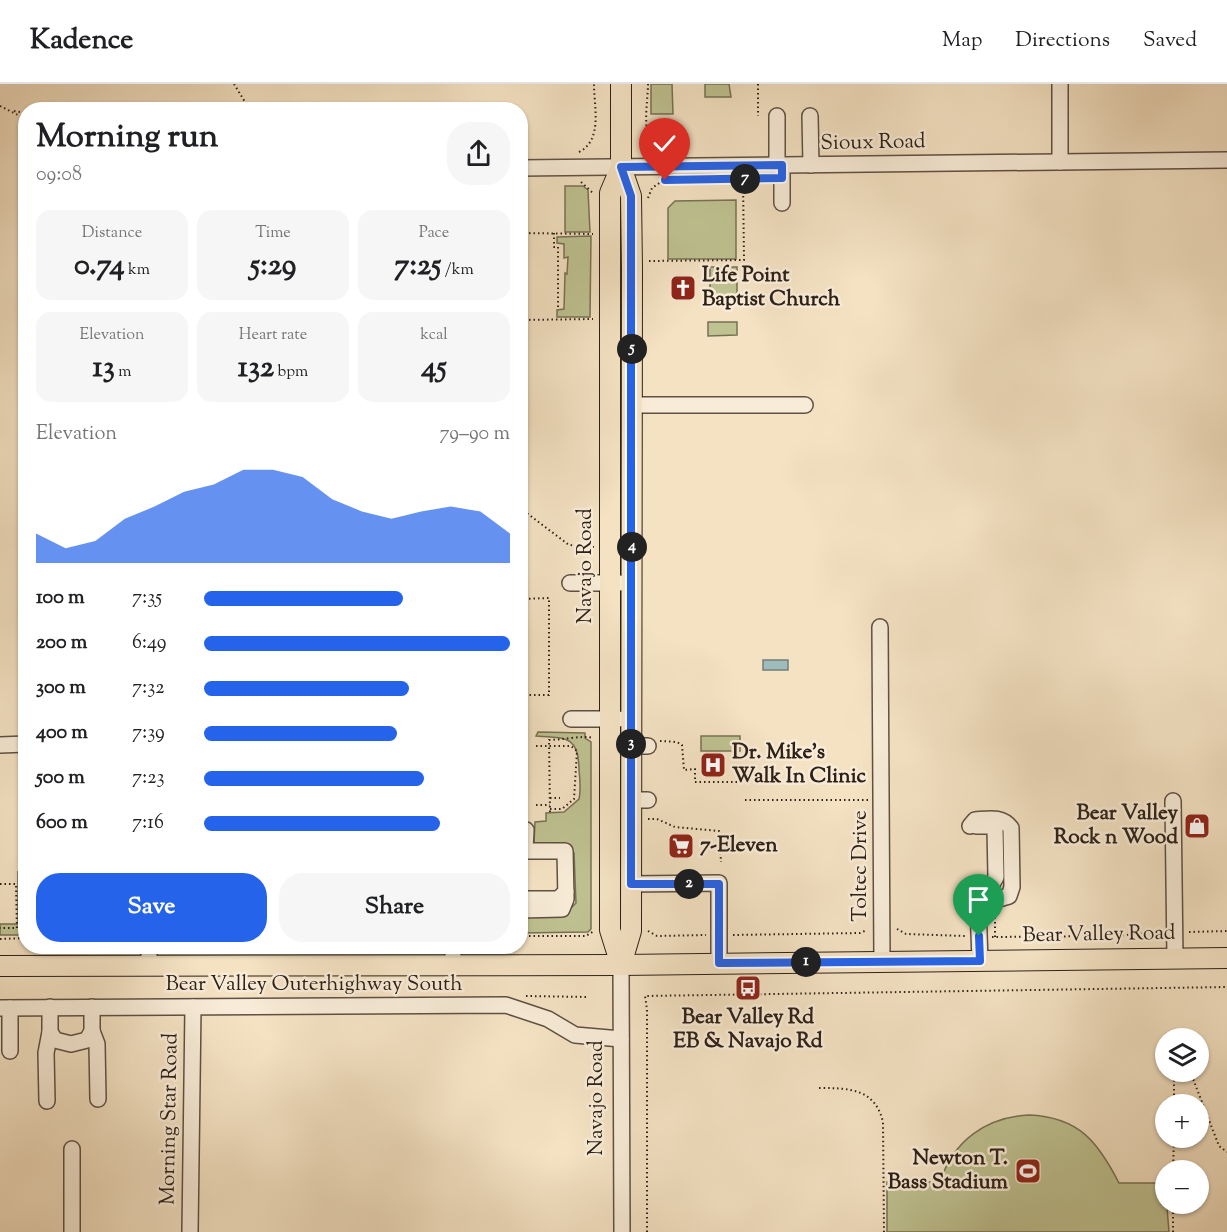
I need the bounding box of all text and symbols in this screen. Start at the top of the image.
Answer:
text: Kadence [30,21,133,61]
text: Map [942,26,982,56]
text: Directions [1015,26,1110,56]
text: Saved [1143,26,1197,56]
text: Morning run [36,114,218,162]
pin [639,118,690,180]
button: share [447,122,510,185]
icon: check [648,127,681,160]
street label: Sioux Road [820,127,926,159]
text: 09:08 [36,161,82,190]
pin: 7 [730,164,760,194]
text: 7 [741,167,749,190]
text: Distance [82,222,142,245]
text: Time [255,222,291,245]
text: Pace [419,222,449,245]
text: 0.74 [74,245,125,288]
text: 5:29 [250,245,296,288]
text: 7:25 [394,245,441,288]
text: km [125,259,150,282]
text: /km [441,259,474,282]
place label: Life Point Baptist Church [702,261,841,315]
church icon: Life Point Baptist Church [668,273,698,303]
text: Elevation [80,324,144,347]
text: Heart rate [239,324,307,347]
text: kcal [420,324,448,347]
pin: 5 [617,334,647,364]
text: 5 [629,337,635,360]
text: 13 [93,347,115,390]
text: 132 [238,347,274,390]
text: 45 [421,347,447,390]
text: m [115,361,131,384]
text: bpm [274,361,308,384]
text: Elevation [36,420,117,449]
text: 79–90 m [440,420,510,449]
street label: Navajo Road [571,508,601,624]
pin: 4 [617,532,647,562]
text: 4 [628,535,636,558]
text: 100 m [36,584,85,613]
text: 7:35 [132,584,162,613]
text: 200 m [36,629,87,658]
text: 6:49 [132,629,167,658]
text: 300 m [36,674,86,703]
text: 7:32 [132,674,165,703]
text: 400 m [36,719,88,748]
text: 7:39 [132,719,165,748]
pin: 3 [616,729,646,759]
text: 3 [628,732,634,755]
place label: Dr. Mike's Walk In Clinic [732,738,867,792]
hospital icon: Dr. Mike's Walk In Clinic [698,750,728,780]
text: 500 m [36,764,85,793]
text: 7:23 [132,764,165,793]
place label: Bear Valley Rock n Wood [1054,799,1179,853]
text: 600 m [36,809,88,838]
text: 7:16 [132,809,164,838]
street label: Toltec Drive [846,810,876,922]
shop icon: Bear Valley Rock n Wood [1182,811,1212,841]
supermarket icon: 7-Eleven [666,831,696,861]
place label: 7-Eleven [700,831,778,861]
pin: 2 [674,869,704,899]
text: 2 [685,872,693,895]
button: Save [36,873,267,942]
button: Share [279,873,510,942]
pin [953,874,1004,936]
icon: arrive [962,883,995,916]
street label: Bear Valley Road [1022,919,1176,951]
pin: 1 [791,947,821,977]
text: 1 [803,950,809,973]
street label: Bear Valley Outerhighway South [166,970,462,1000]
bus stop icon: Bear Valley Rd EB & Navajo Rd [733,973,763,1003]
place label: Bear Valley Rd EB & Navajo Rd [673,1003,823,1057]
map controls [1155,1028,1209,1214]
button: layers [1155,1028,1209,1082]
street label: Morning Star Road [153,1032,187,1205]
street label: Navajo Road [582,1040,612,1156]
button: + [1155,1094,1209,1148]
place label: Newton T. Bass Stadium [888,1144,1009,1198]
sports icon: Newton T. Bass Stadium [1013,1156,1043,1186]
button: − [1155,1160,1209,1214]

